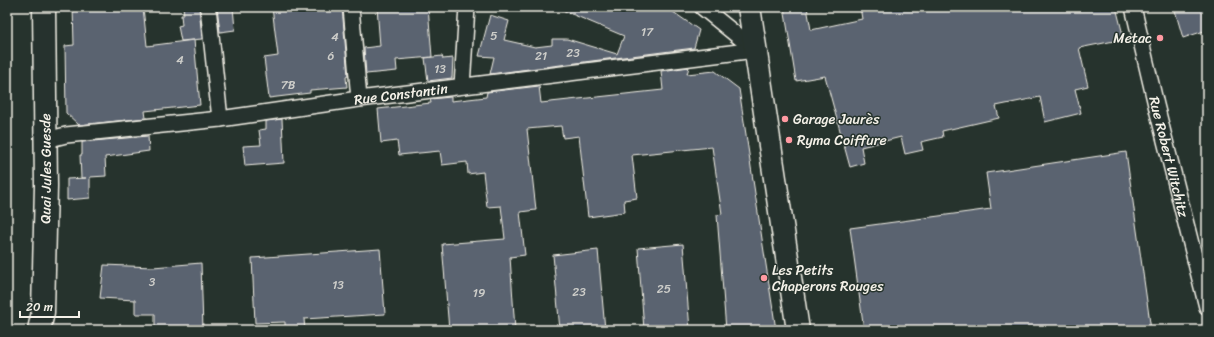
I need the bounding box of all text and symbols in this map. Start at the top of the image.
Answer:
house number: 17 [641,21,654,43]
house number: 5 [490,25,498,47]
house number: 4 [331,26,339,48]
place label: Metac [1113,26,1152,51]
marker: Metac [1155,33,1165,43]
house number: 23 [566,42,580,64]
house number: 6 [328,45,335,67]
house number: 21 [535,45,547,67]
house number: 4 [176,49,184,71]
house number: 13 [434,58,446,80]
house number: 7B [281,74,296,96]
street label: Rue Constantin [352,76,450,113]
street label: Rue Robert Witchitz [1141,94,1196,220]
place label: Garage Jaurès [793,107,880,132]
street label: Quai Jules Guesde [33,113,59,224]
marker: Garage Jaurès [780,114,790,124]
place label: Ryma Coiffure [797,128,887,153]
marker: Ryma Coiffure [784,135,794,145]
place label: Les Petits Chaperons Rouges [772,258,884,299]
house number: 3 [149,271,156,293]
marker: Les Petits Chaperons Rouges [759,273,769,283]
house number: 13 [332,274,344,296]
house number: 25 [657,278,671,300]
house number: 23 [572,281,586,303]
house number: 19 [473,282,485,304]
scale bar [20,293,79,319]
text: 20 m [26,296,53,318]

